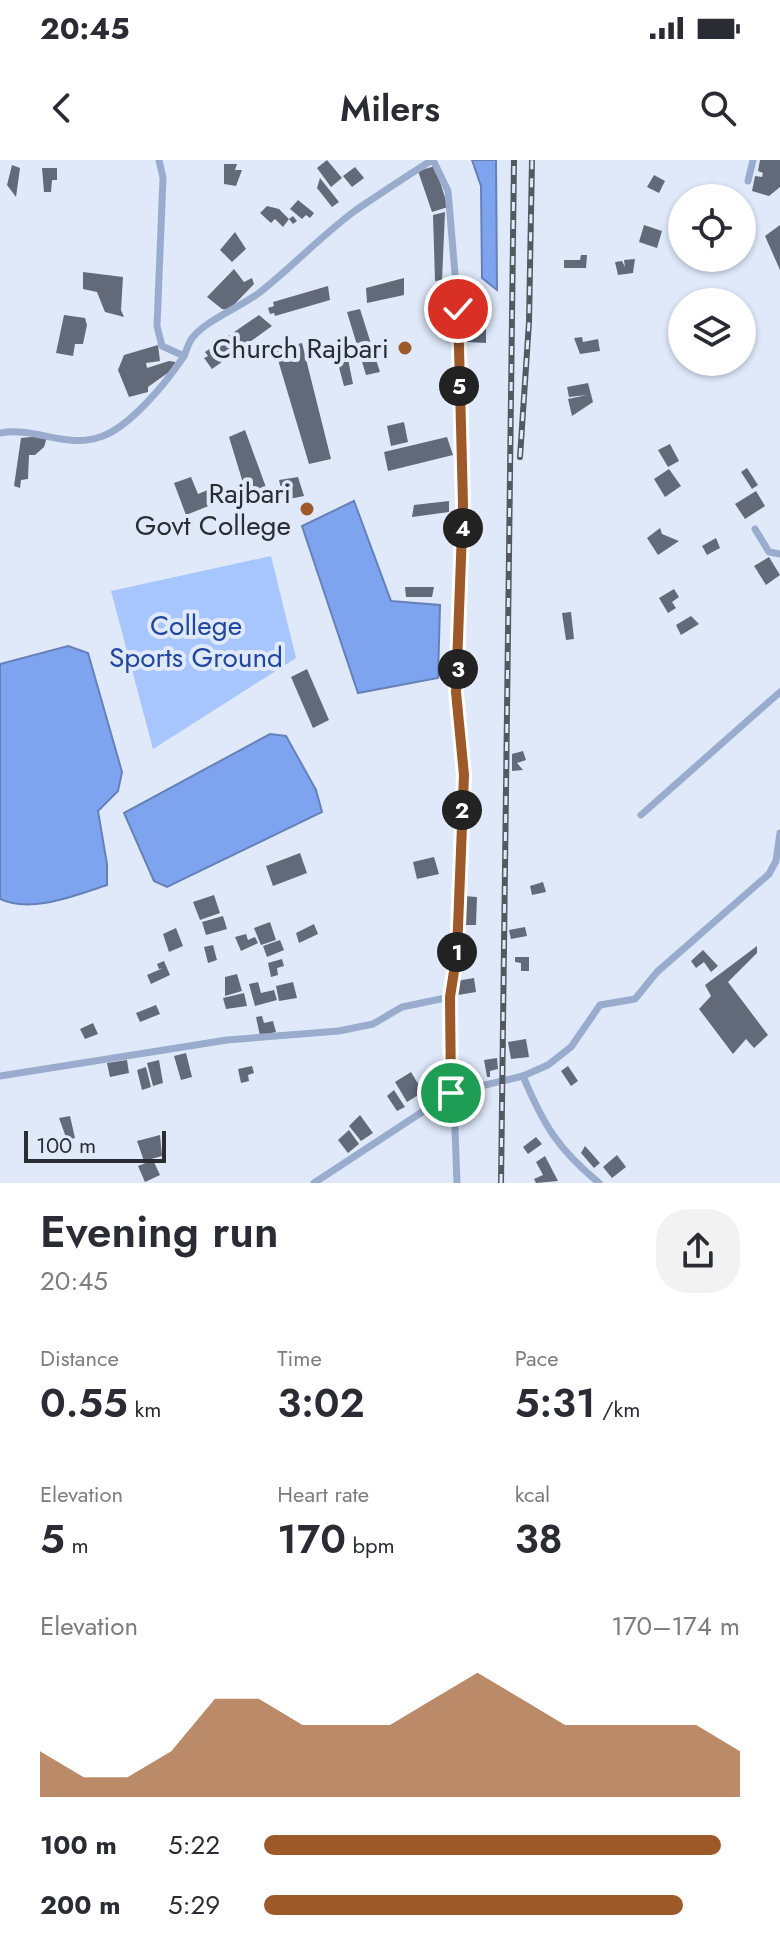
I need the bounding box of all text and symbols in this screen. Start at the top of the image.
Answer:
text: 20:45 [40,7,130,50]
text: Milers [340,82,440,134]
icon: back [40,86,84,130]
icon: search [696,86,740,130]
map controls [668,184,756,376]
button: locate [668,184,756,272]
pin [424,275,492,343]
icon: check [436,287,480,331]
button: layers [668,288,756,376]
place label: Church Rajbari [212,328,389,369]
marker: Church Rajbari [396,339,414,357]
pin: 5 [439,366,479,406]
text: 5 [452,370,466,402]
place label: Rajbari Govt College [135,473,291,546]
marker: Rajbari Govt College [298,500,316,518]
pin: 4 [443,508,483,548]
text: 4 [455,512,471,544]
park label: College Sports Ground [109,605,283,678]
pin: 3 [438,649,478,689]
text: 3 [451,653,465,685]
pin: 2 [442,790,482,830]
text: 2 [455,794,469,826]
pin: 1 [437,932,477,972]
text: 1 [451,936,463,968]
pin [417,1059,485,1127]
icon: arrive [429,1071,473,1115]
scale bar [24,1127,166,1163]
text: 100 m [36,1129,96,1161]
text: Evening run [40,1200,279,1264]
button: share [656,1209,740,1293]
text: 20:45 [40,1262,108,1300]
text: Distance [40,1342,119,1374]
text: Time [277,1342,322,1374]
text: Pace [515,1342,558,1374]
text: 0.55 [40,1374,128,1432]
text: 3:02 [277,1374,365,1432]
text: 5:31 [515,1374,596,1432]
text: km [128,1393,161,1425]
text: /km [596,1393,640,1425]
text: Elevation [40,1478,123,1510]
text: Heart rate [277,1478,369,1510]
text: kcal [515,1478,550,1510]
text: 5 [40,1510,65,1568]
text: 170 [277,1510,346,1568]
text: 38 [515,1510,563,1568]
text: m [65,1529,89,1561]
text: bpm [346,1529,395,1561]
text: Elevation [40,1607,138,1645]
text: 170–174 m [611,1607,740,1645]
text: 100 m [40,1826,117,1864]
text: 5:22 [168,1826,220,1864]
text: 200 m [40,1886,121,1924]
text: 5:29 [168,1886,220,1924]

